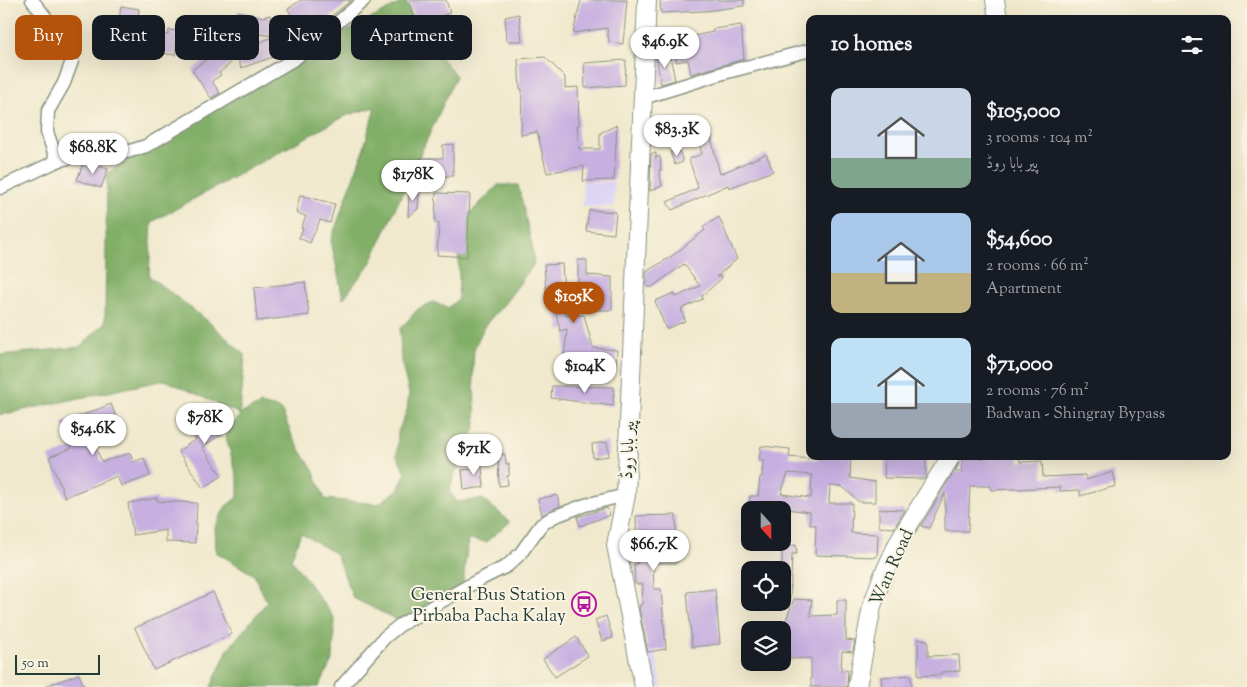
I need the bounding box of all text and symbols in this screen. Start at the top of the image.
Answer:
chip: Buy [15,15,82,60]
chip: Rent [92,15,165,60]
chip: Filters [175,15,259,60]
chip: New [269,15,341,60]
chip: Apartment [351,15,472,60]
pin: $46.9K [624,27,706,69]
text: 10 homes [831,30,912,60]
text: $46.9K [641,31,689,54]
icon: filters [1178,31,1206,59]
text: $105,000 [986,97,1060,127]
icon: home [871,108,931,168]
pin: $83.3K [636,114,718,157]
text: $83.3K [654,119,700,142]
text: 3 rooms · 104 m² [986,127,1093,150]
pin: $68.8K [52,132,134,175]
text: $68.8K [69,137,117,160]
text: پیر بابا روڈ [986,153,1038,176]
pin: $178K [378,160,448,202]
text: $178K [392,164,434,187]
text: $54,600 [986,225,1052,255]
icon: home [871,233,931,293]
text: 2 rooms · 66 m² [986,255,1089,278]
text: Apartment [986,278,1062,301]
pin: $105K [539,282,609,324]
text: $105K [554,286,594,309]
text: $71,000 [986,350,1053,380]
pin: $104K [550,352,620,394]
text: $104K [564,356,606,379]
icon: home [871,358,931,418]
text: 2 rooms · 76 m² [986,380,1089,403]
pin: $78K [175,402,235,445]
text: Badwan - Shingray Bypass [986,403,1165,426]
text: $78K [187,407,223,430]
pin: $54.6K [52,414,134,456]
text: $54.6K [70,418,116,441]
street label: پیر بابا روڈ [615,419,643,480]
pin: $71K [444,434,504,476]
text: $71K [457,438,491,461]
north arrow [741,501,791,551]
map controls [741,501,791,671]
street label: Wan Road [864,525,921,611]
pin: $66.7K [613,530,695,572]
text: $66.7K [630,534,678,557]
button: locate [741,561,791,611]
place label: General Bus Station Pirbaba Pacha Kalay [411,583,566,630]
bus stop icon: General Bus Station Pirbaba Pacha Kalay [571,591,597,617]
button: layers [741,621,791,671]
scale bar [15,652,100,675]
text: 50 m [22,654,49,674]

